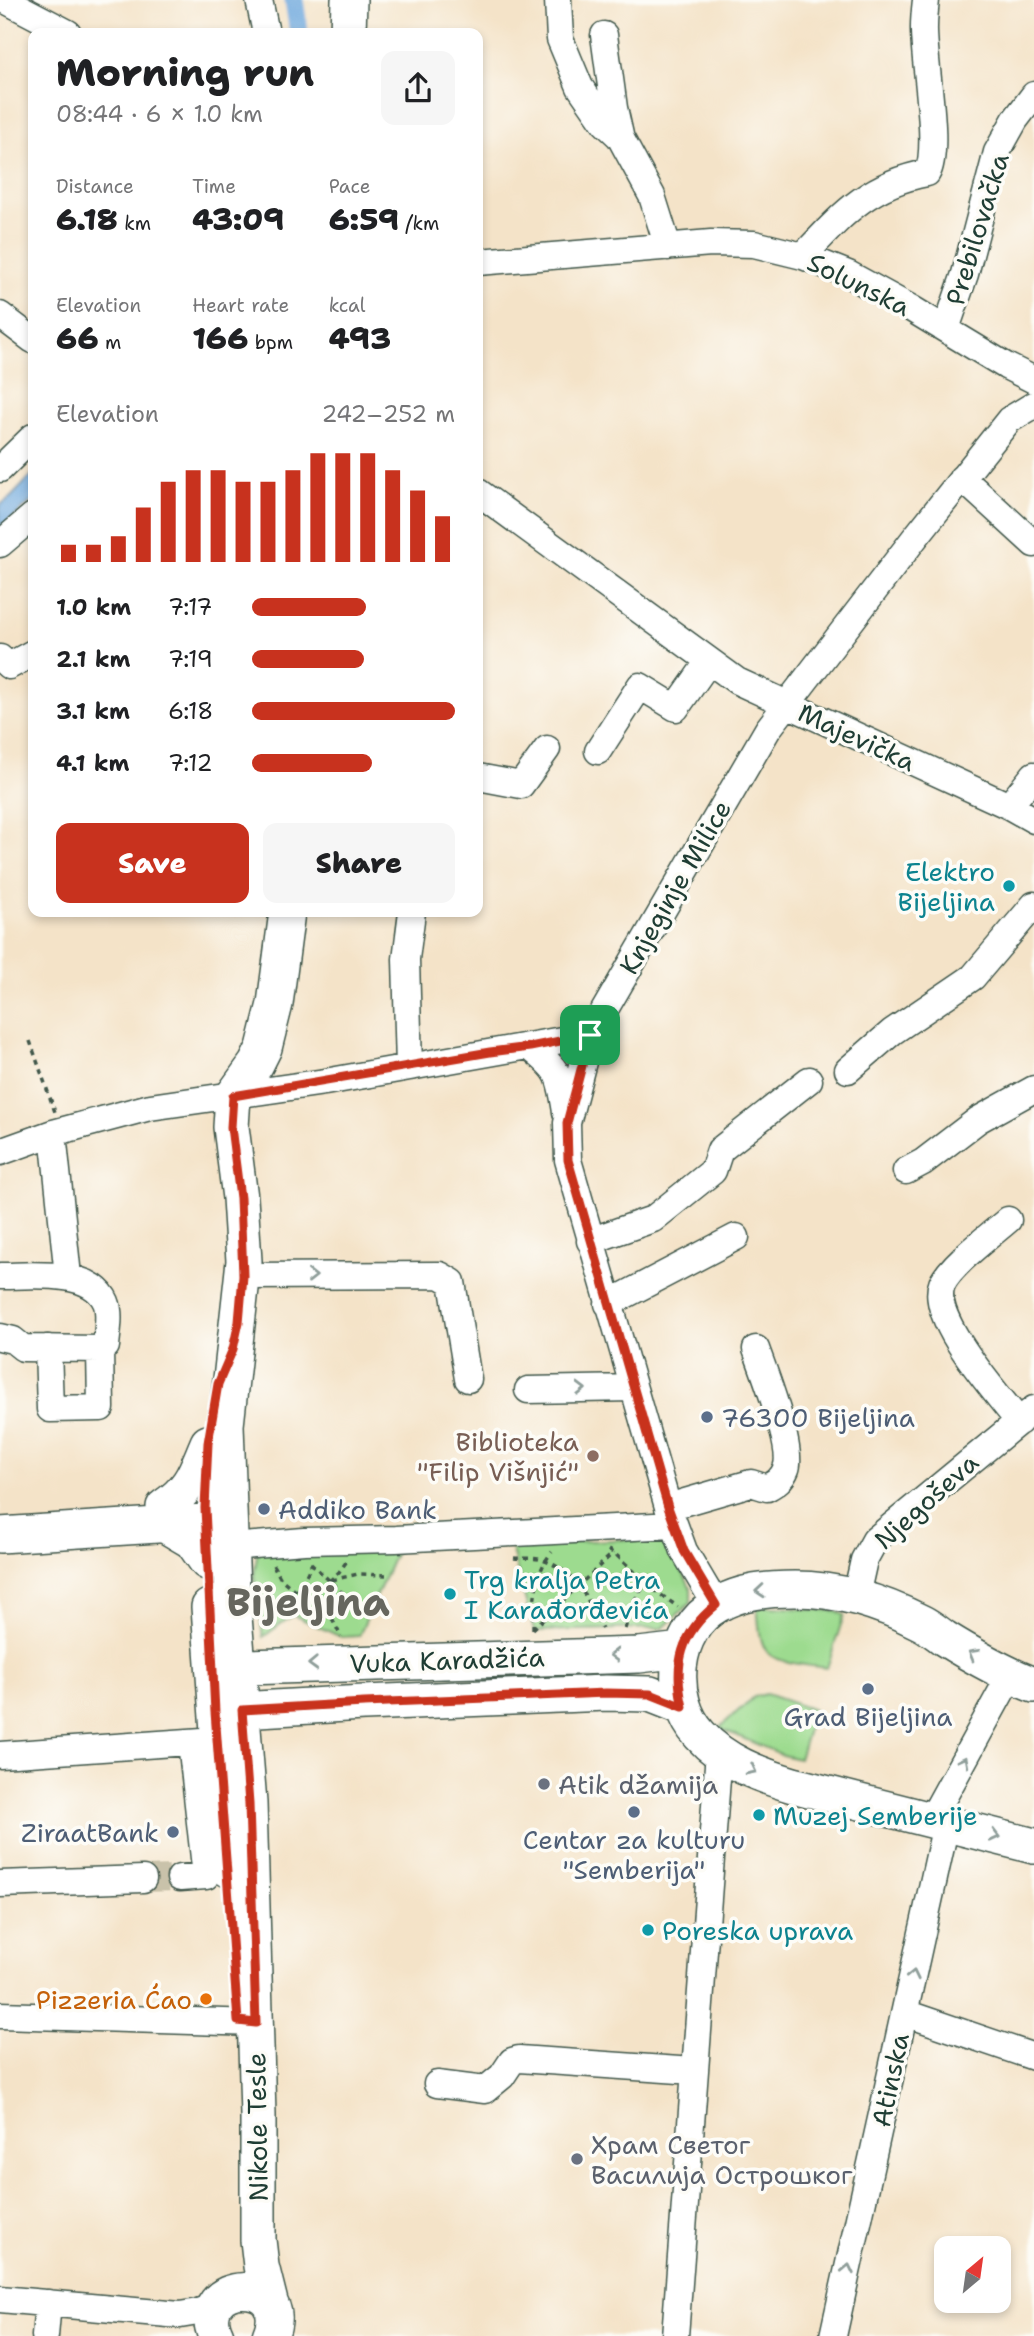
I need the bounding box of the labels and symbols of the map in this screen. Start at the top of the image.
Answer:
street label: Prebilovačka [937,149,1017,309]
street label: Solunska [802,244,916,324]
street label: Majevička [793,695,921,779]
street label: Knjeginje Milice [611,793,739,981]
place label: Elektro Bijeljina [898,854,995,919]
marker: Elektro Bijeljina [1001,878,1017,894]
pin [560,1005,620,1065]
one-way arrow [307,1268,317,1284]
one-way arrow [575,1381,586,1396]
place label: 76300 Bijeljina [721,1400,915,1435]
marker: 76300 Bijeljina [699,1409,715,1425]
place label: Biblioteka "Filip Višnjić" [417,1424,579,1489]
street label: Njegoševa [866,1445,986,1557]
marker: Biblioteka "Filip Višnjić" [585,1448,601,1464]
place label: Addiko Bank [278,1492,437,1527]
marker: Addiko Bank [256,1501,272,1517]
place label: Trg kralja Petra I Karađorđevića [464,1562,668,1627]
district label: Bijeljina [226,1575,390,1629]
one-way arrow [755,1583,766,1598]
marker: Trg kralja Petra I Karađorđevića [442,1586,458,1602]
street label: Vuka Karadžića [349,1639,545,1681]
one-way arrow [609,1647,619,1663]
one-way arrow [968,1650,981,1663]
one-way arrow [308,1656,318,1672]
marker: Grad Bijeljina [860,1681,876,1697]
place label: Grad Bijeljina [783,1699,953,1734]
one-way arrow [956,1755,970,1768]
one-way arrow [745,1762,757,1776]
place label: Atik džamija [558,1767,718,1802]
marker: Atik džamija [536,1776,552,1792]
place label: Muzej Semberije [773,1798,978,1833]
marker: Centar za kulturu "Semberija" [626,1804,642,1820]
marker: Muzej Semberije [751,1807,767,1823]
place label: ZiraatBank [21,1815,159,1850]
place label: Centar za kulturu "Semberija" [523,1822,745,1887]
marker: ZiraatBank [165,1824,181,1840]
one-way arrow [989,1828,1001,1842]
place label: Poreska uprava [662,1913,853,1948]
marker: Poreska uprava [640,1922,656,1938]
one-way arrow [905,1969,919,1981]
place label: Pizzeria Ćao [36,1982,192,2017]
marker: Pizzeria Ćao [198,1991,214,2007]
street label: Atinska [863,2030,917,2130]
street label: Nikole Tesle [238,2052,276,2202]
place label: Храм Светог Василија Острошког [591,2127,853,2192]
marker: Храм Светог Василија Острошког [569,2151,585,2167]
north arrow [934,2236,1012,2314]
one-way arrow [840,2263,854,2275]

